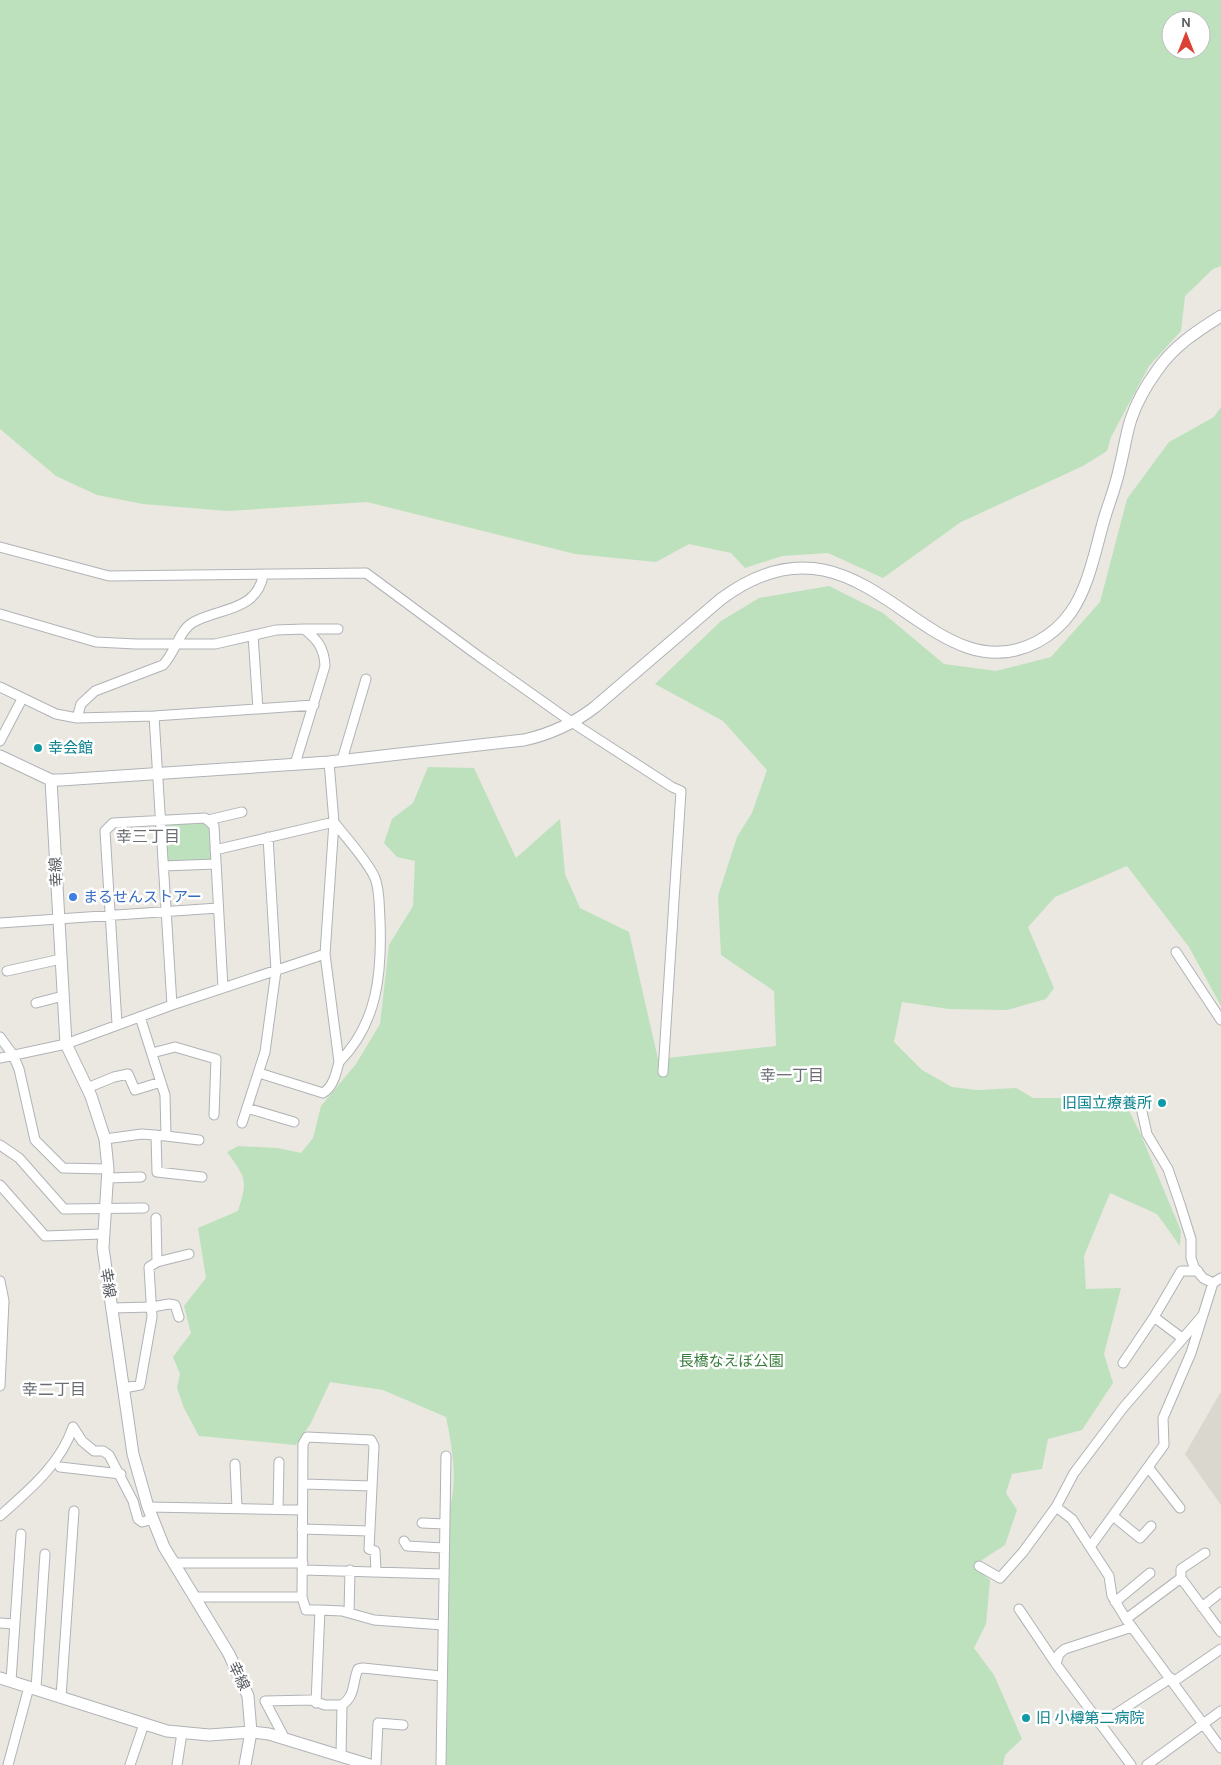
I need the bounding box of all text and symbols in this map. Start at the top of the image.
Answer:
north arrow [1161,10,1211,60]
text: N [1181,14,1191,31]
place label: 幸会館 [48,739,93,757]
marker: 幸会館 [32,742,44,754]
district label: 幸三丁目 [116,827,180,846]
street label: 幸線 [46,857,66,887]
place label: まるせんストアー [83,888,202,906]
marker: まるせんストアー [67,891,79,903]
district label: 幸一丁目 [760,1066,824,1085]
place label: 旧国立療養所 [1062,1094,1152,1112]
marker: 旧国立療養所 [1156,1097,1168,1109]
street label: 幸線 [97,1267,119,1299]
park label: 長橋なえぼ公園 [678,1352,784,1370]
district label: 幸二丁目 [22,1380,86,1399]
street label: 幸線 [225,1659,253,1693]
place label: 旧 小樽第二病院 [1036,1709,1145,1727]
marker: 旧 小樽第二病院 [1020,1712,1032,1724]

